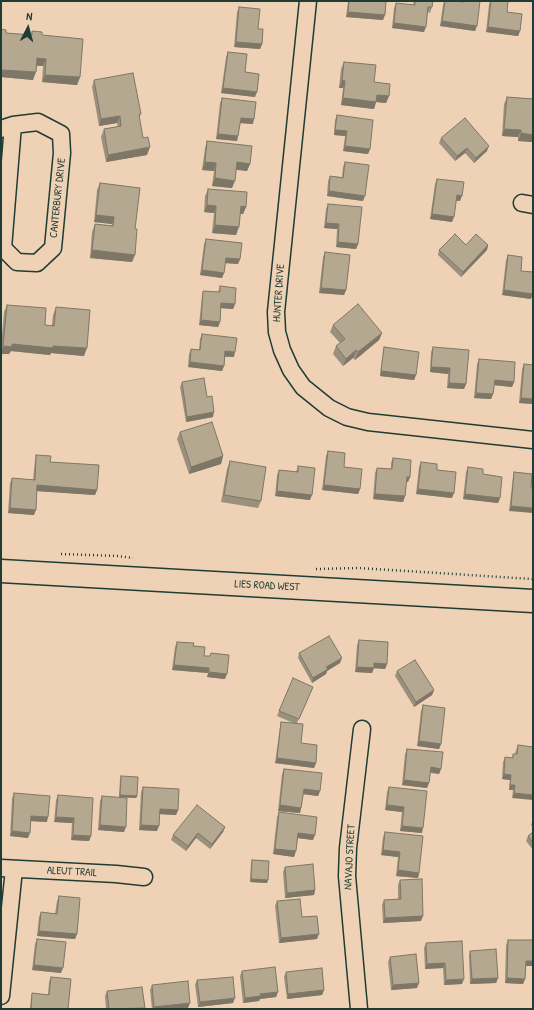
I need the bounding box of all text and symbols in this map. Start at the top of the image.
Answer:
north arrow [8,8,48,48]
text: N [26,9,33,23]
street label: CANTERBURY DRIVE [47,157,69,239]
street label: HUNTER DRIVE [270,263,288,323]
street label: LIES ROAD WEST [234,578,300,594]
street label: NAVAJO STREET [342,824,358,890]
street label: ALEUT TRAIL [47,864,97,880]

